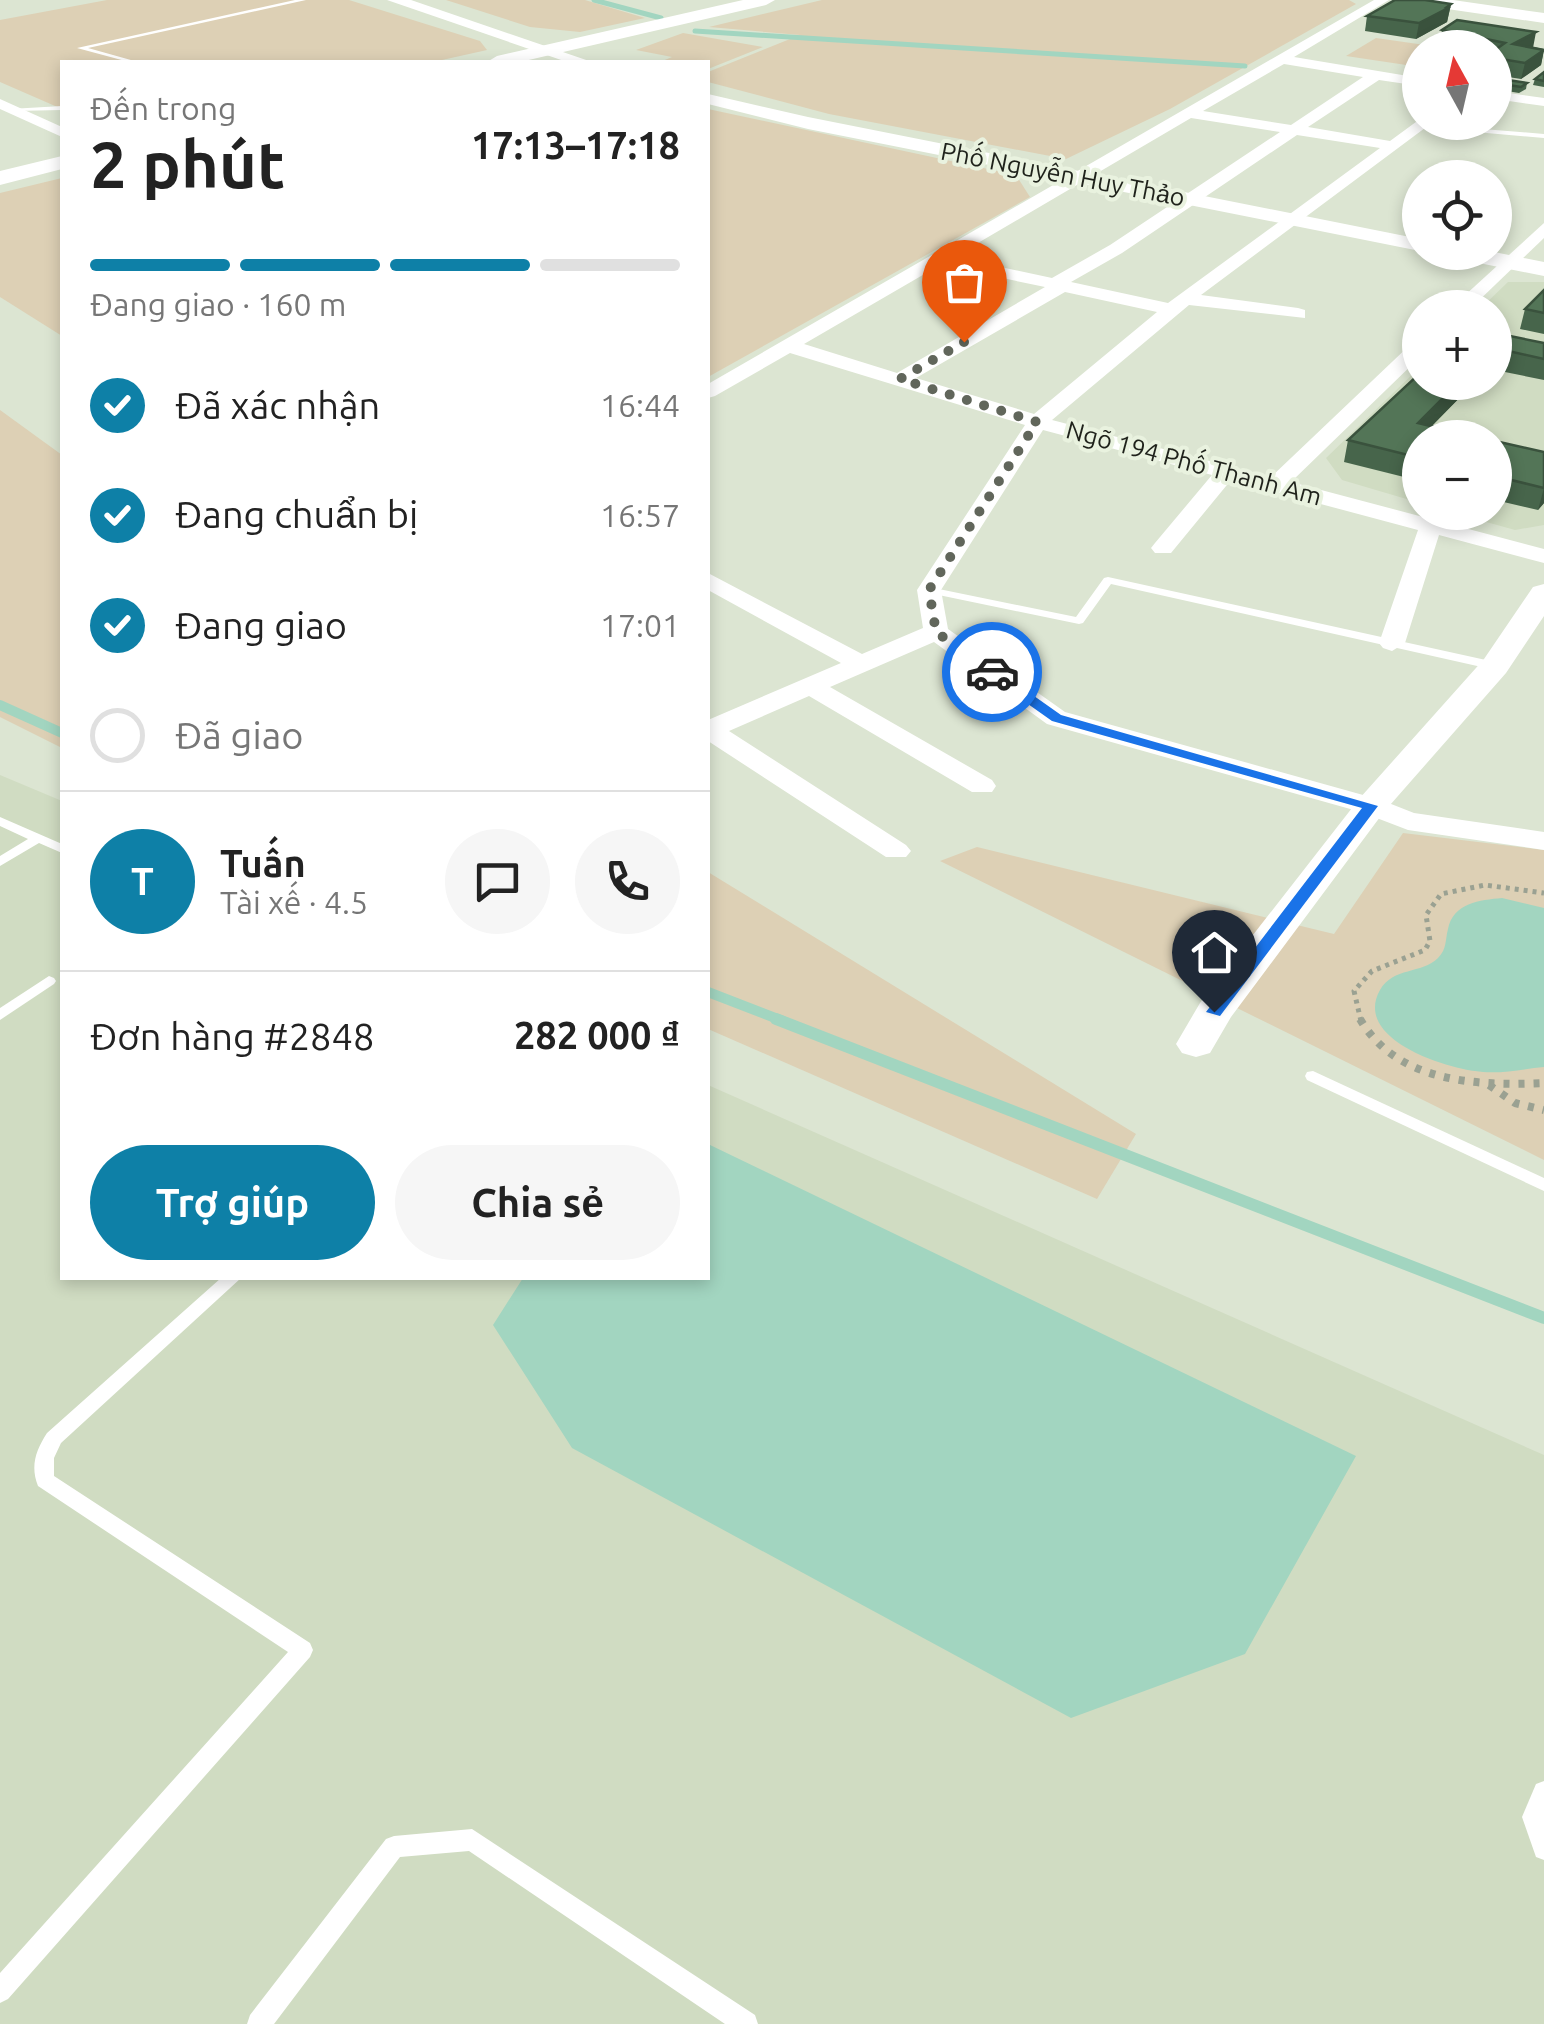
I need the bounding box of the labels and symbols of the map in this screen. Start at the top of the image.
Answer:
north arrow [1402,30,1512,140]
street label: Phố Nguyễn Huy Thảo [939,134,1188,211]
pin [922,240,1007,343]
street label: Ngõ 194 Phố Thanh Am [1063,412,1326,511]
courier [942,622,1042,722]
pin [1172,910,1257,1013]

